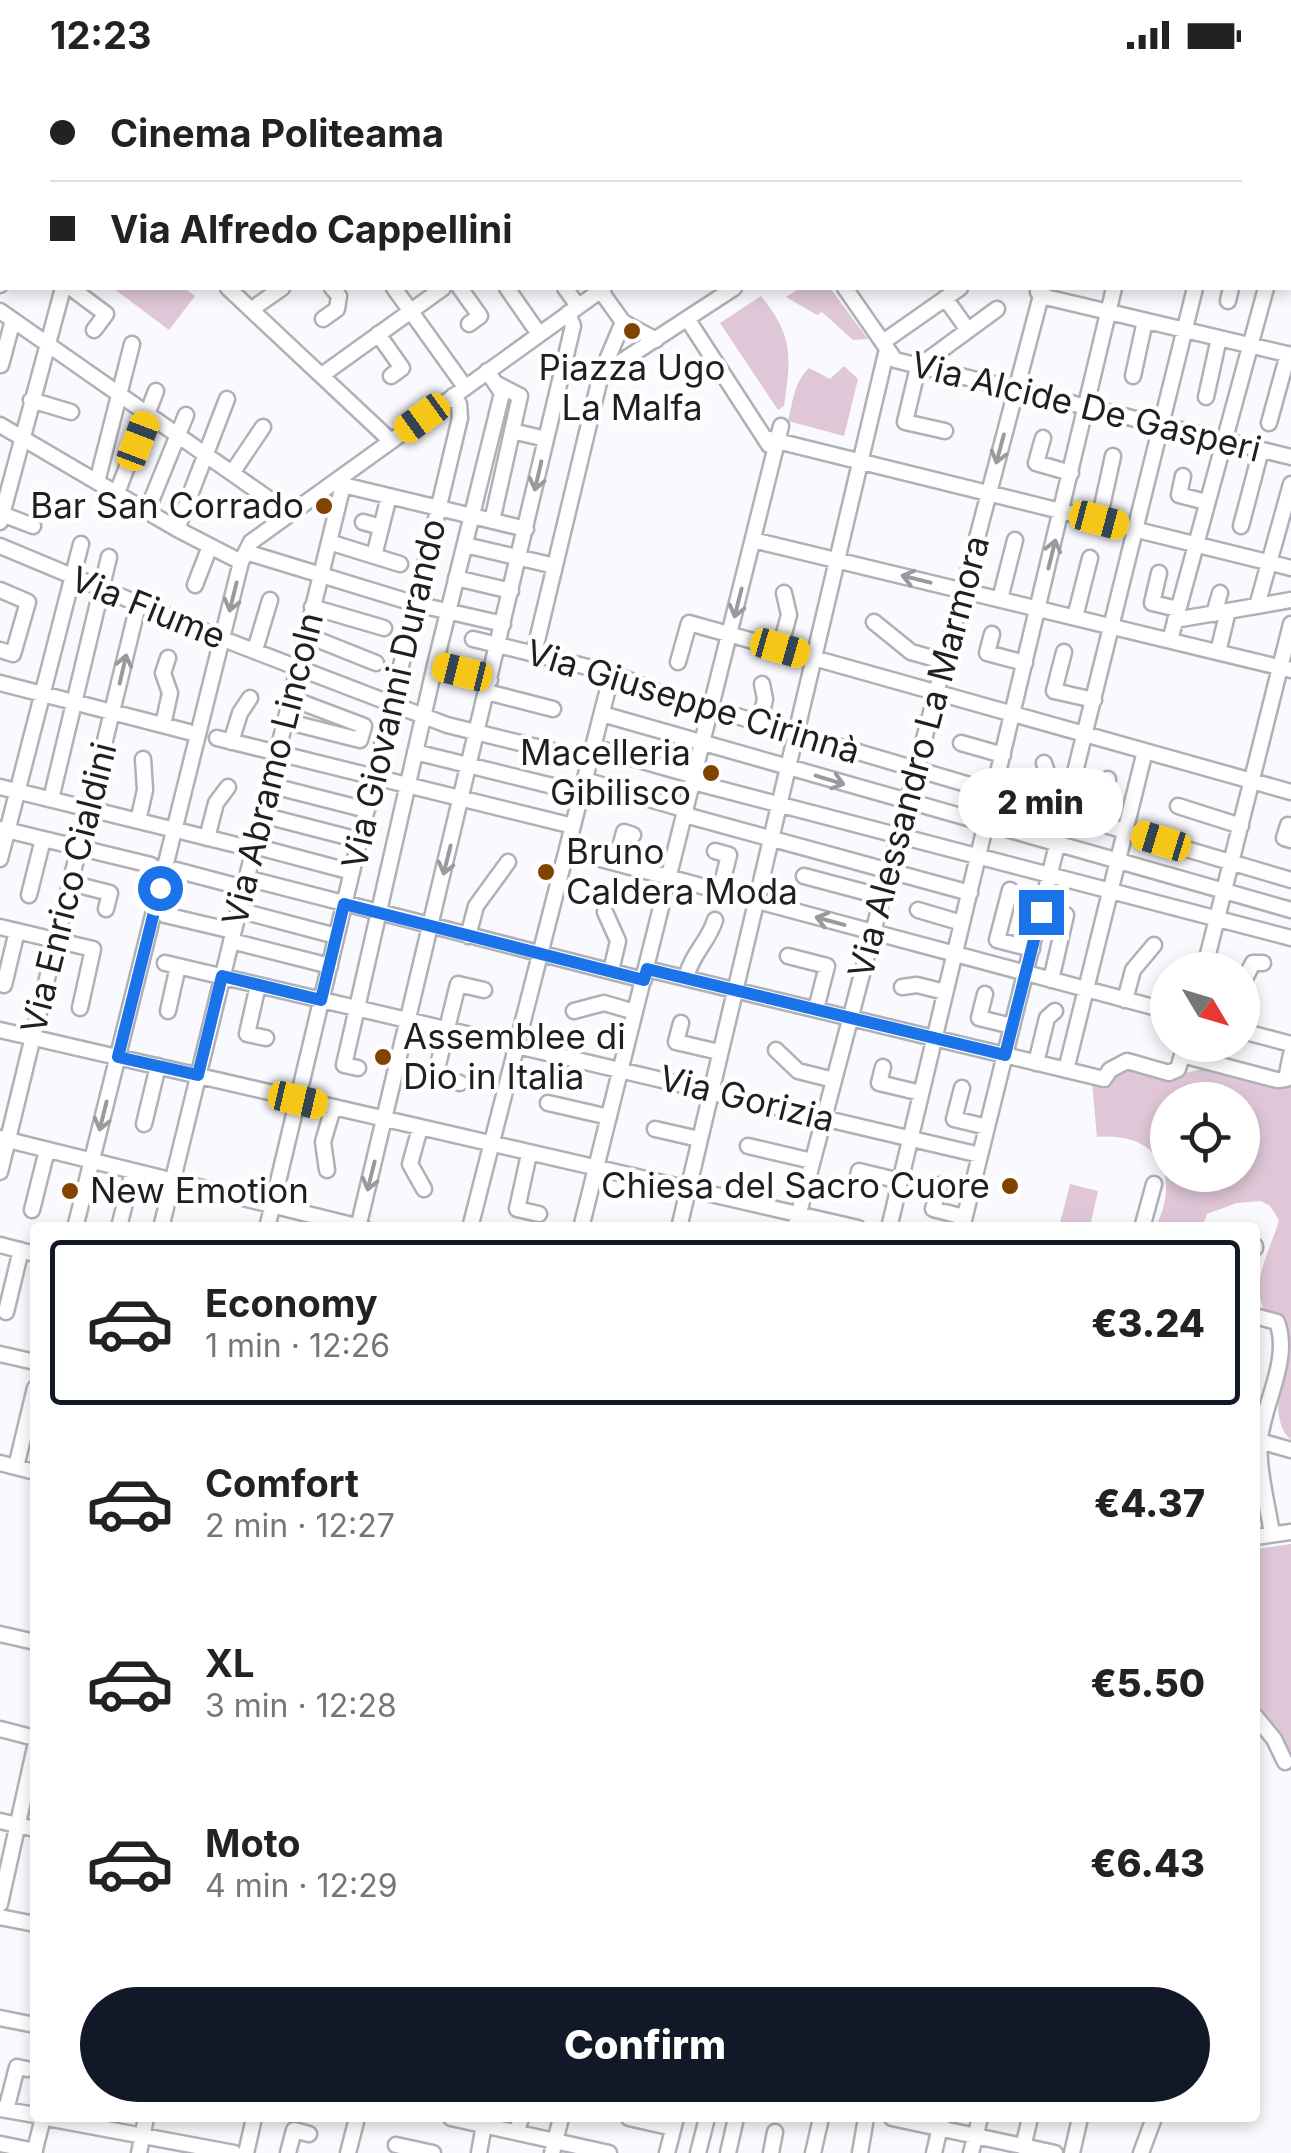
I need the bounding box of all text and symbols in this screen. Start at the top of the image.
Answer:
text: 12:23 [50,12,151,58]
text: Cinema Politeama [110,110,444,156]
text: Via Alfredo Cappellini [110,206,513,252]
marker: Piazza Ugo La Malfa [621,320,643,342]
street label: Via Alcide De Gasperi [907,342,1265,470]
place label: Piazza Ugo La Malfa [538,346,726,428]
car [389,388,455,448]
car [113,408,163,474]
one-way arrow [990,433,1009,465]
one-way arrow [528,459,546,491]
place label: Bar San Corrado [30,484,304,526]
marker: Bar San Corrado [313,495,335,517]
car [1066,498,1132,542]
street label: Via Giovanni Durando [332,515,454,873]
street label: Via Alessandro La Marmora [839,531,997,982]
one-way arrow [1043,539,1062,570]
street label: Via Fiume [65,557,232,657]
one-way arrow [901,569,933,587]
one-way arrow [223,580,241,612]
one-way arrow [727,587,746,618]
street label: Via Abramo Lincoln [213,608,331,930]
car [747,625,813,671]
street label: Via Giuseppe Cirinnà [521,630,865,772]
car [429,650,495,694]
one-way arrow [115,654,133,686]
place label: Macelleria Gibilisco [520,731,691,813]
street label: Via Enrico Cialdini [12,738,124,1037]
marker: Macelleria Gibilisco [700,762,722,784]
callout: 2 min [958,767,1124,837]
one-way arrow [814,772,845,790]
text: 2 min [997,783,1084,822]
car [1128,818,1194,864]
place label: Bruno Caldera Moda [566,830,798,912]
one-way arrow [437,843,455,875]
marker: Bruno Caldera Moda [535,861,557,883]
route start [138,866,183,911]
route end [1019,890,1064,935]
one-way arrow [815,911,846,929]
north arrow [1150,952,1260,1062]
map controls [1150,952,1260,1192]
place label: Assemblee di Dio in Italia [403,1015,626,1097]
marker: Assemblee di Dio in Italia [372,1046,394,1068]
street label: Via Gorizia [655,1056,839,1140]
car [265,1079,331,1121]
button: locate [1150,1082,1260,1192]
one-way arrow [93,1099,111,1131]
one-way arrow [361,1159,379,1191]
place label: Chiesa del Sacro Cuore [601,1164,990,1206]
place label: New Emotion [90,1169,309,1211]
marker: Chiesa del Sacro Cuore [999,1175,1021,1197]
marker: New Emotion [59,1180,81,1202]
icon: car [85,1278,175,1368]
text: Economy [205,1280,378,1326]
text: €3.24 [1091,1300,1205,1346]
text: 1 min · 12:26 [205,1326,390,1365]
icon: car [85,1458,175,1548]
text: Comfort [205,1460,359,1506]
text: €4.37 [1094,1480,1205,1526]
text: 2 min · 12:27 [205,1506,395,1545]
icon: car [85,1638,175,1728]
text: XL [205,1640,255,1686]
text: €5.50 [1090,1660,1205,1706]
text: 3 min · 12:28 [205,1686,397,1725]
icon: car [85,1818,175,1908]
text: Moto [205,1820,301,1866]
text: €6.43 [1090,1840,1205,1886]
text: 4 min · 12:29 [205,1866,398,1905]
button: Confirm [80,1987,1210,2102]

